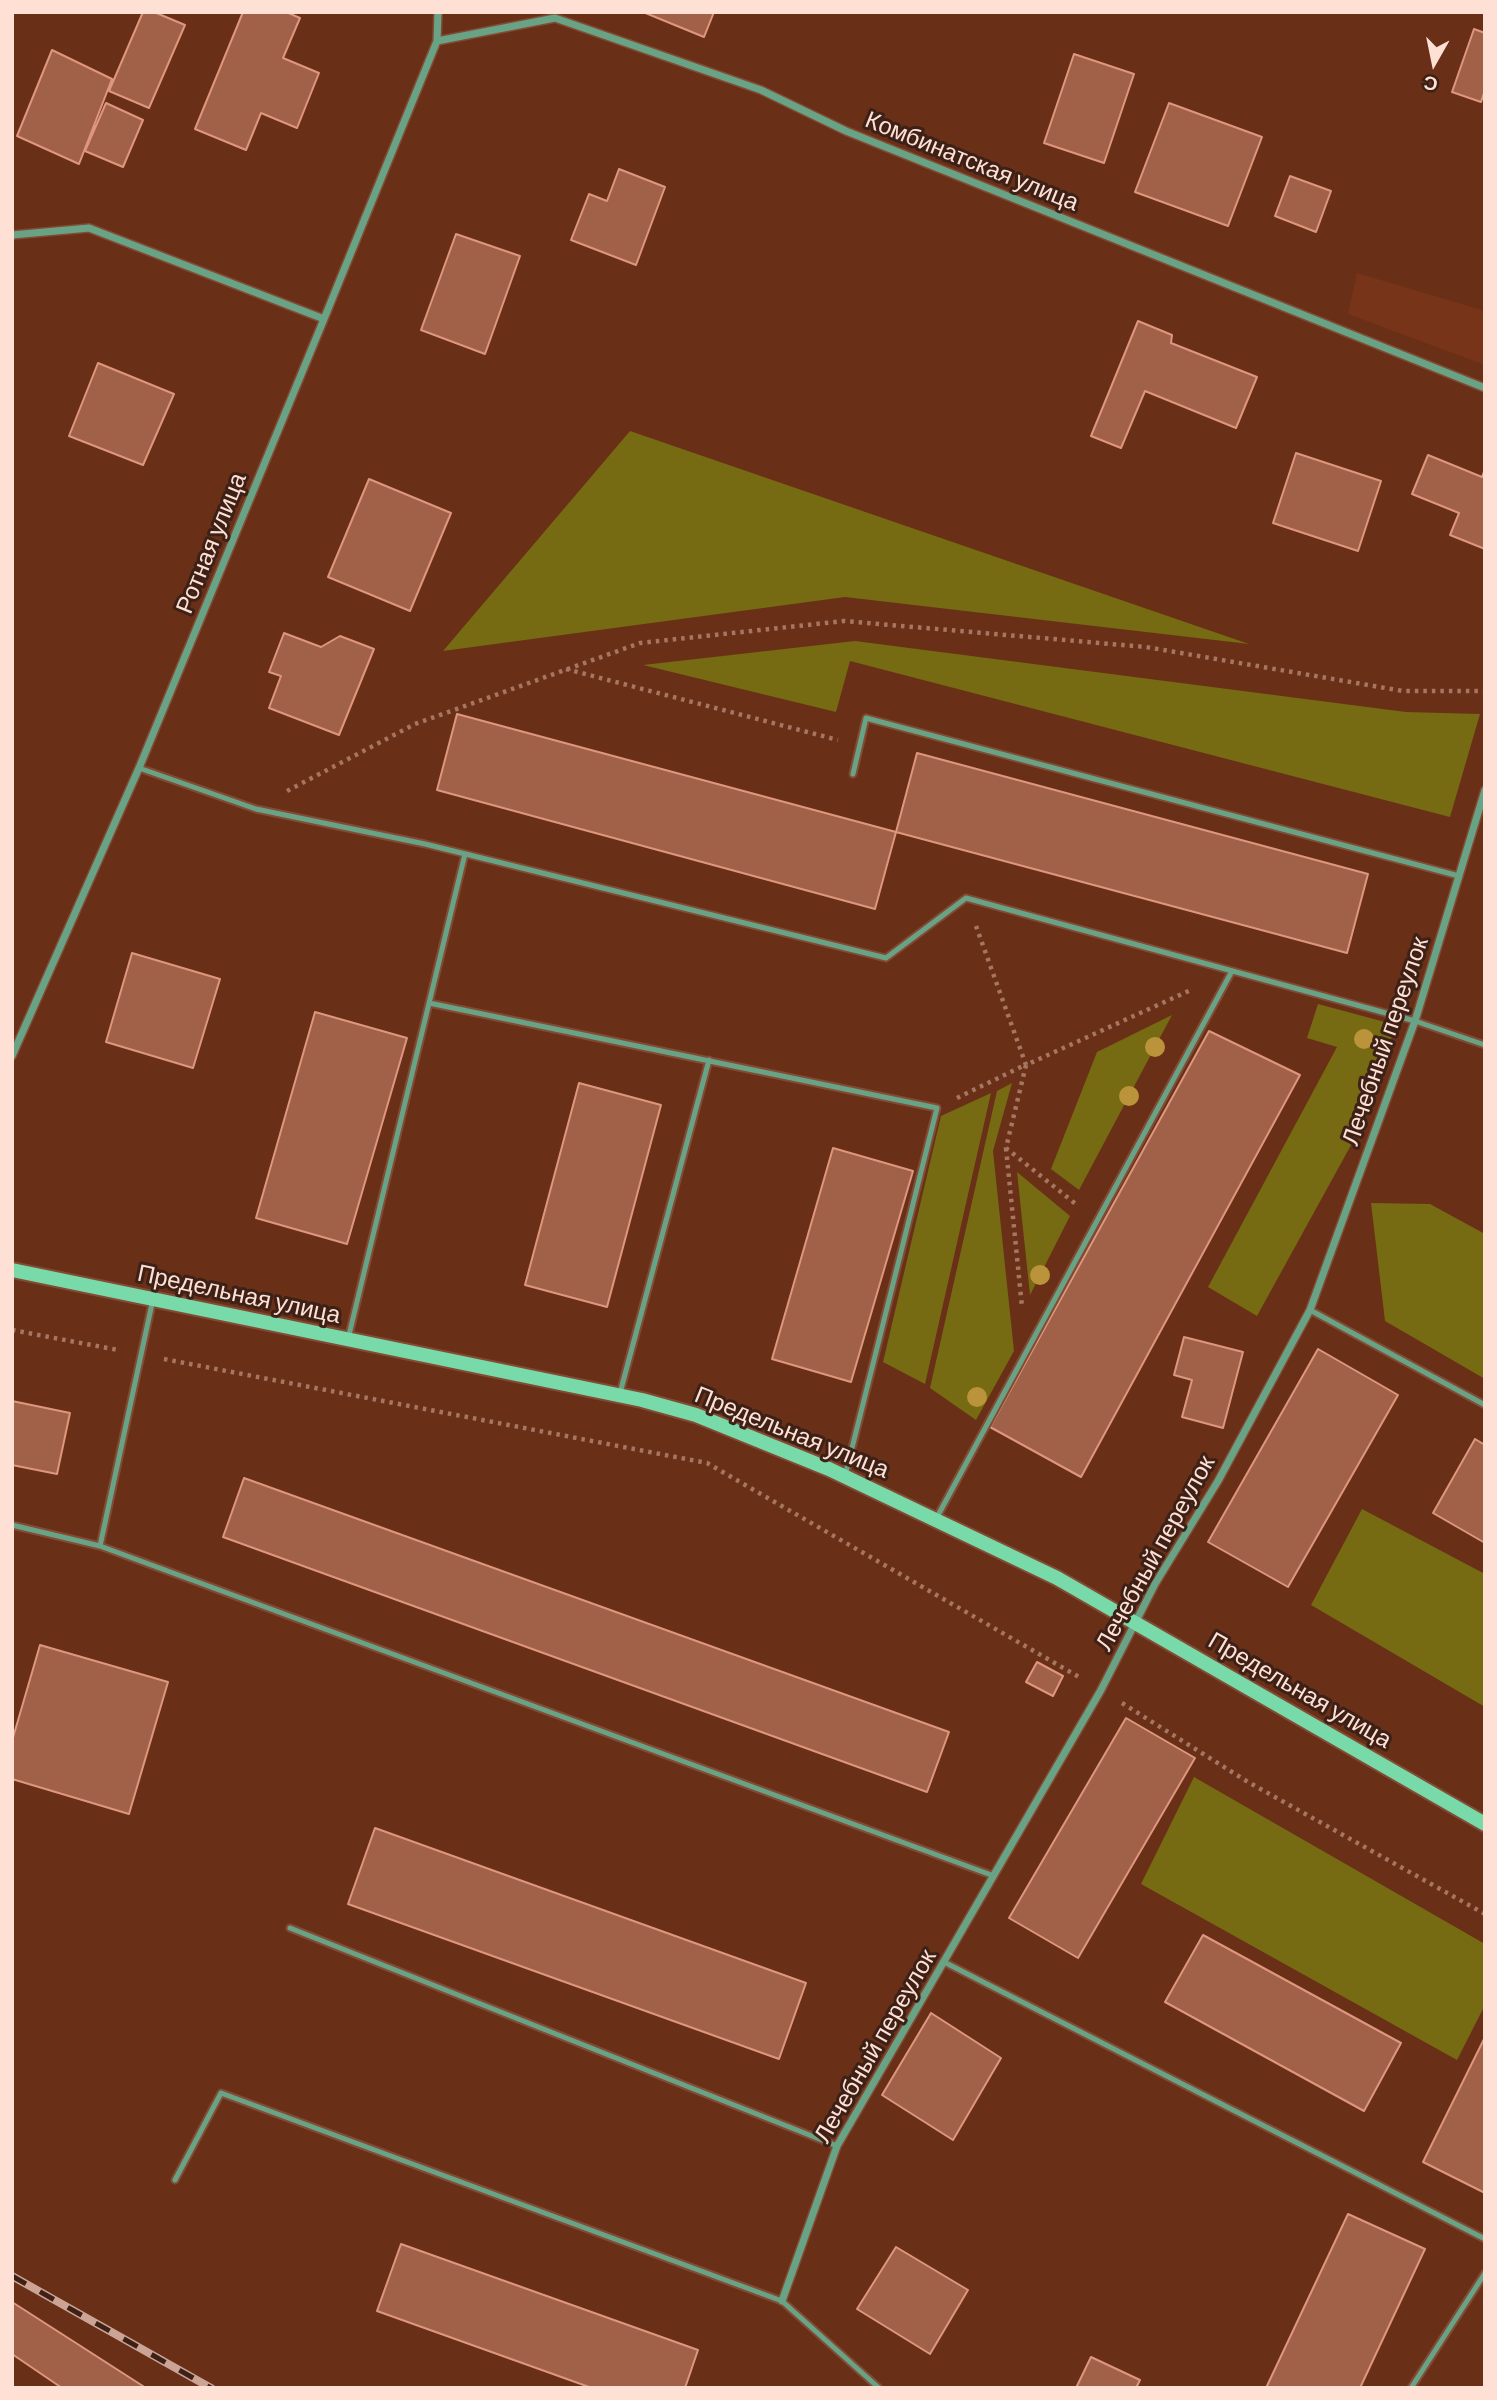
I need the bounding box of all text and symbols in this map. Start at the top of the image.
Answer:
north arrow [1399,28,1469,98]
text: С [1422,72,1439,97]
street label: Комбинатская улица [861,105,1083,217]
street label: Ротная улица [170,468,252,618]
street label: Лечебный переулок [1336,933,1434,1149]
street label: Предельная улица [135,1258,343,1330]
street label: Предельная улица [691,1380,893,1484]
street label: Лечебный переулок [1089,1450,1221,1656]
street label: Предельная улица [1203,1626,1397,1754]
street label: Лечебный переулок [808,1944,942,2148]

